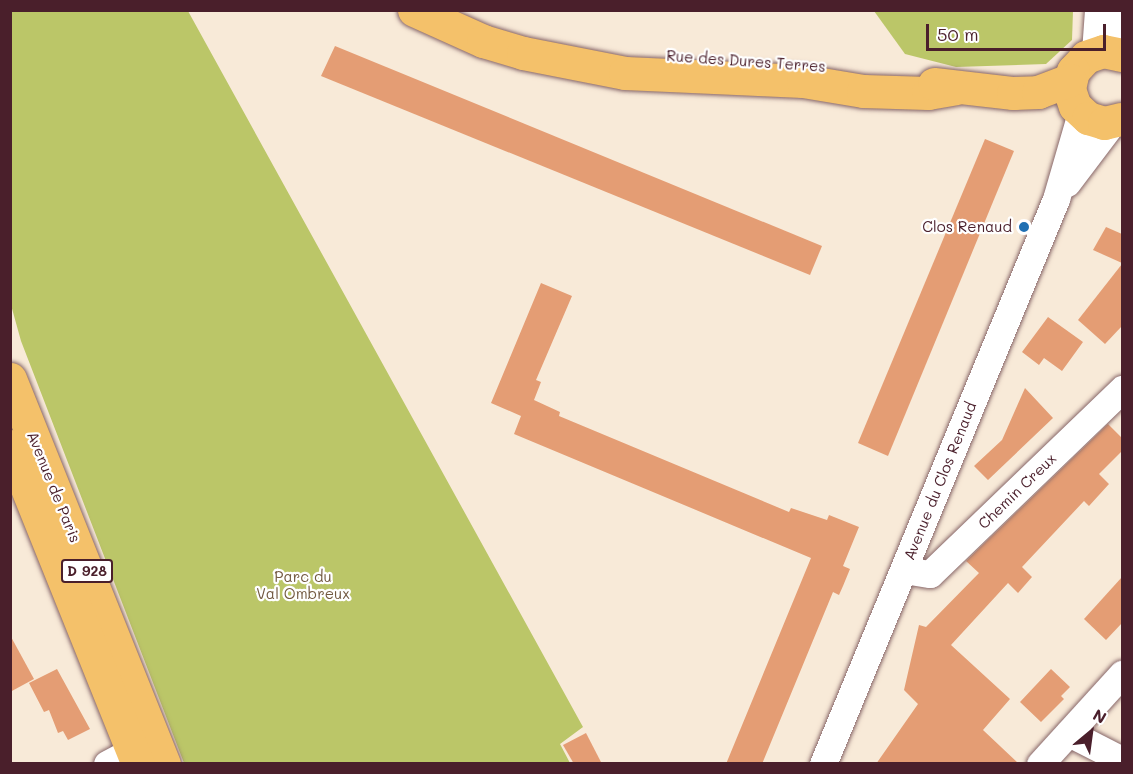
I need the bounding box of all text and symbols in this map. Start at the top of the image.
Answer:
scale bar [929,12,1109,50]
text: 50 m [937,22,979,46]
street label: Rue des Dures Terres [666,46,826,76]
place label: Clos Renaud [922,218,1012,236]
marker: Clos Renaud [1017,220,1031,234]
street label: Avenue du Clos Renaud [900,399,980,563]
street label: Avenue de Paris [24,429,84,545]
street label: Chemin Creux [974,449,1060,533]
road number: D 928 [60,560,114,582]
park label: Parc du Val Ombreux [256,567,350,602]
north arrow [1061,702,1121,762]
text: N [1090,704,1110,728]

